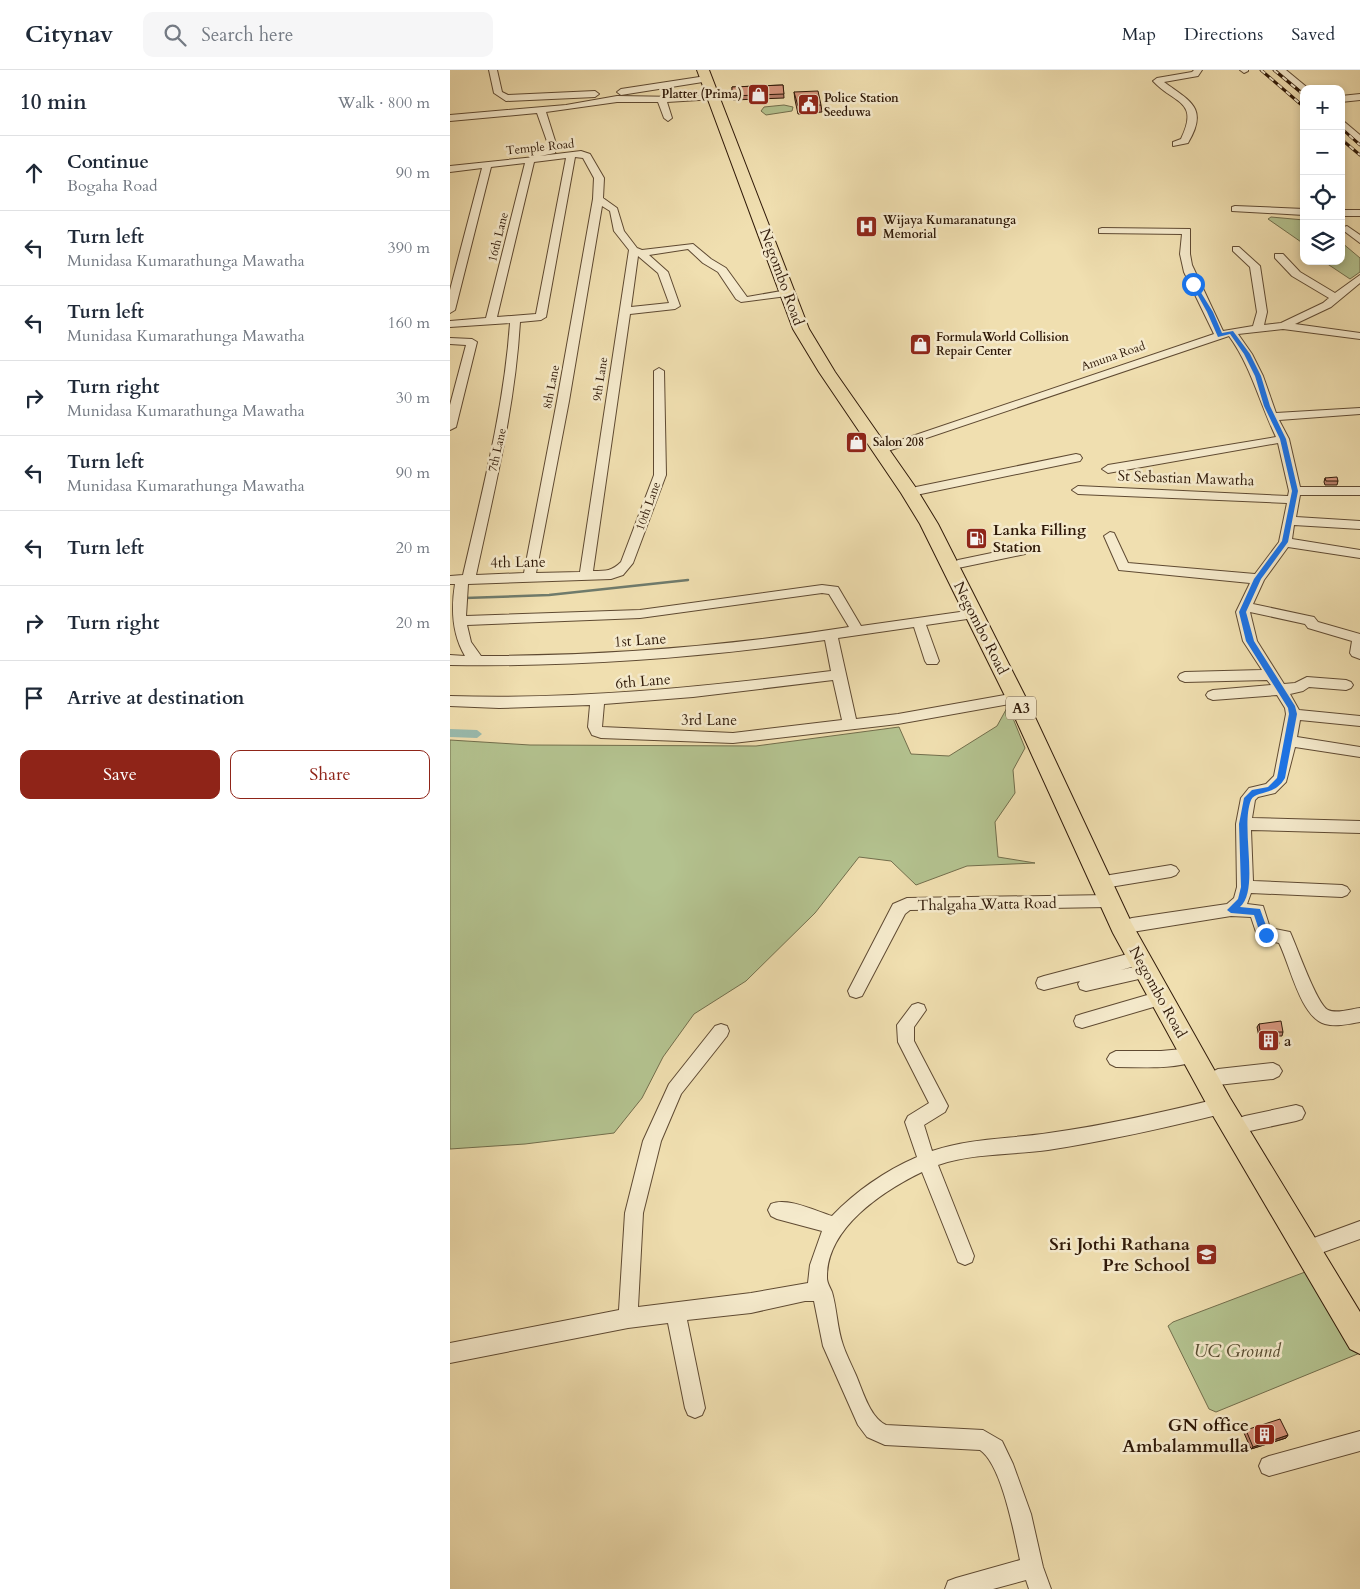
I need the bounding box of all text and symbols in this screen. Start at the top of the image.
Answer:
search box [143,12,493,57]
text: Citynav [25,18,113,51]
icon: search [161,21,189,49]
text: Search here [201,22,293,48]
text: Map [1122,22,1156,47]
text: Directions [1184,22,1263,47]
text: Saved [1291,22,1335,47]
shop icon: Platter (Prima) [746,82,770,106]
map controls [1300,85,1345,265]
button: + [1300,85,1345,130]
place label: Platter (Prima) [662,86,742,102]
text: 10 min [20,88,87,117]
place label: Police Station Seeduwa [824,90,899,120]
text: Walk · 800 m [338,92,430,114]
public building icon: Police Station Seeduwa [796,93,820,117]
button: − [1300,130,1345,175]
street label: Temple Road [505,135,576,159]
text: Continue [67,149,149,175]
icon: ahead [20,159,48,187]
text: 90 m [396,162,430,184]
text: Bogaha Road [67,175,158,197]
button: locate [1300,175,1345,220]
street label: 16th Lane [484,211,512,263]
place label: Wijaya Kumaranatunga Memorial [882,212,1016,242]
hospital icon: Wijaya Kumaranatunga Memorial [855,215,879,239]
button: layers [1300,220,1345,265]
text: Turn left [67,224,144,250]
street label: Negombo Road [755,226,809,328]
icon: left [20,234,48,262]
text: 390 m [388,237,430,259]
text: Munidasa Kumarathunga Mawatha [67,250,305,272]
route start [1182,273,1205,296]
text: Turn left [67,299,144,325]
icon: left [20,309,48,337]
text: 160 m [388,312,430,334]
text: Munidasa Kumarathunga Mawatha [67,325,305,347]
place label: FormulaWorld Collision Repair Center [936,329,1069,359]
shop icon: FormulaWorld Collision Repair Center [908,332,932,356]
street label: Amuna Road [1079,337,1148,374]
street label: 9th Lane [589,356,611,402]
street label: 8th Lane [539,364,563,410]
text: Turn right [67,374,159,400]
icon: right [20,384,48,412]
text: 30 m [396,387,430,409]
text: Munidasa Kumarathunga Mawatha [67,400,305,422]
street label: 7th Lane [484,427,510,473]
shop icon: Salon 208 [845,430,869,454]
place label: Salon 208 [873,434,924,450]
text: Turn left [67,449,144,475]
icon: left [20,459,48,487]
text: 90 m [396,462,430,484]
street label: St Sebastian Mawatha [1117,466,1255,490]
text: Munidasa Kumarathunga Mawatha [67,475,305,497]
street label: 10th Lane [632,479,664,533]
place label: Lanka Filling Station [993,520,1086,557]
fuel station icon: Lanka Filling Station [965,527,989,551]
icon: left [20,534,48,562]
text: Turn left [67,535,144,561]
text: 20 m [396,537,430,559]
street label: 4th Lane [490,552,546,572]
street label: Negombo Road [949,578,1013,678]
icon: right [20,609,48,637]
text: Turn right [67,610,159,636]
text: 20 m [396,612,430,634]
street label: 1st Lane [613,628,667,652]
street label: 6th Lane [614,669,672,693]
icon: arrive [20,684,48,712]
text: Arrive at destination [67,685,244,711]
road number: A3 [1006,696,1036,720]
street label: 3rd Lane [681,710,737,730]
button: Save [20,750,220,799]
button: Share [230,750,430,799]
street label: Thalgaha Watta Road [917,893,1057,915]
route end [1255,924,1278,947]
street label: Negombo Road [1125,943,1191,1041]
building icon: a [1256,1029,1280,1053]
place label: a [1284,1031,1292,1051]
place label: Sri Jothi Rathana Pre School [1049,1232,1190,1278]
school or university icon: Sri Jothi Rathana Pre School [1194,1242,1218,1266]
park label: UC Ground [1193,1339,1282,1364]
place label: GN office Ambalammulla [1122,1413,1249,1459]
building icon: GN office Ambalammulla [1253,1423,1277,1447]

